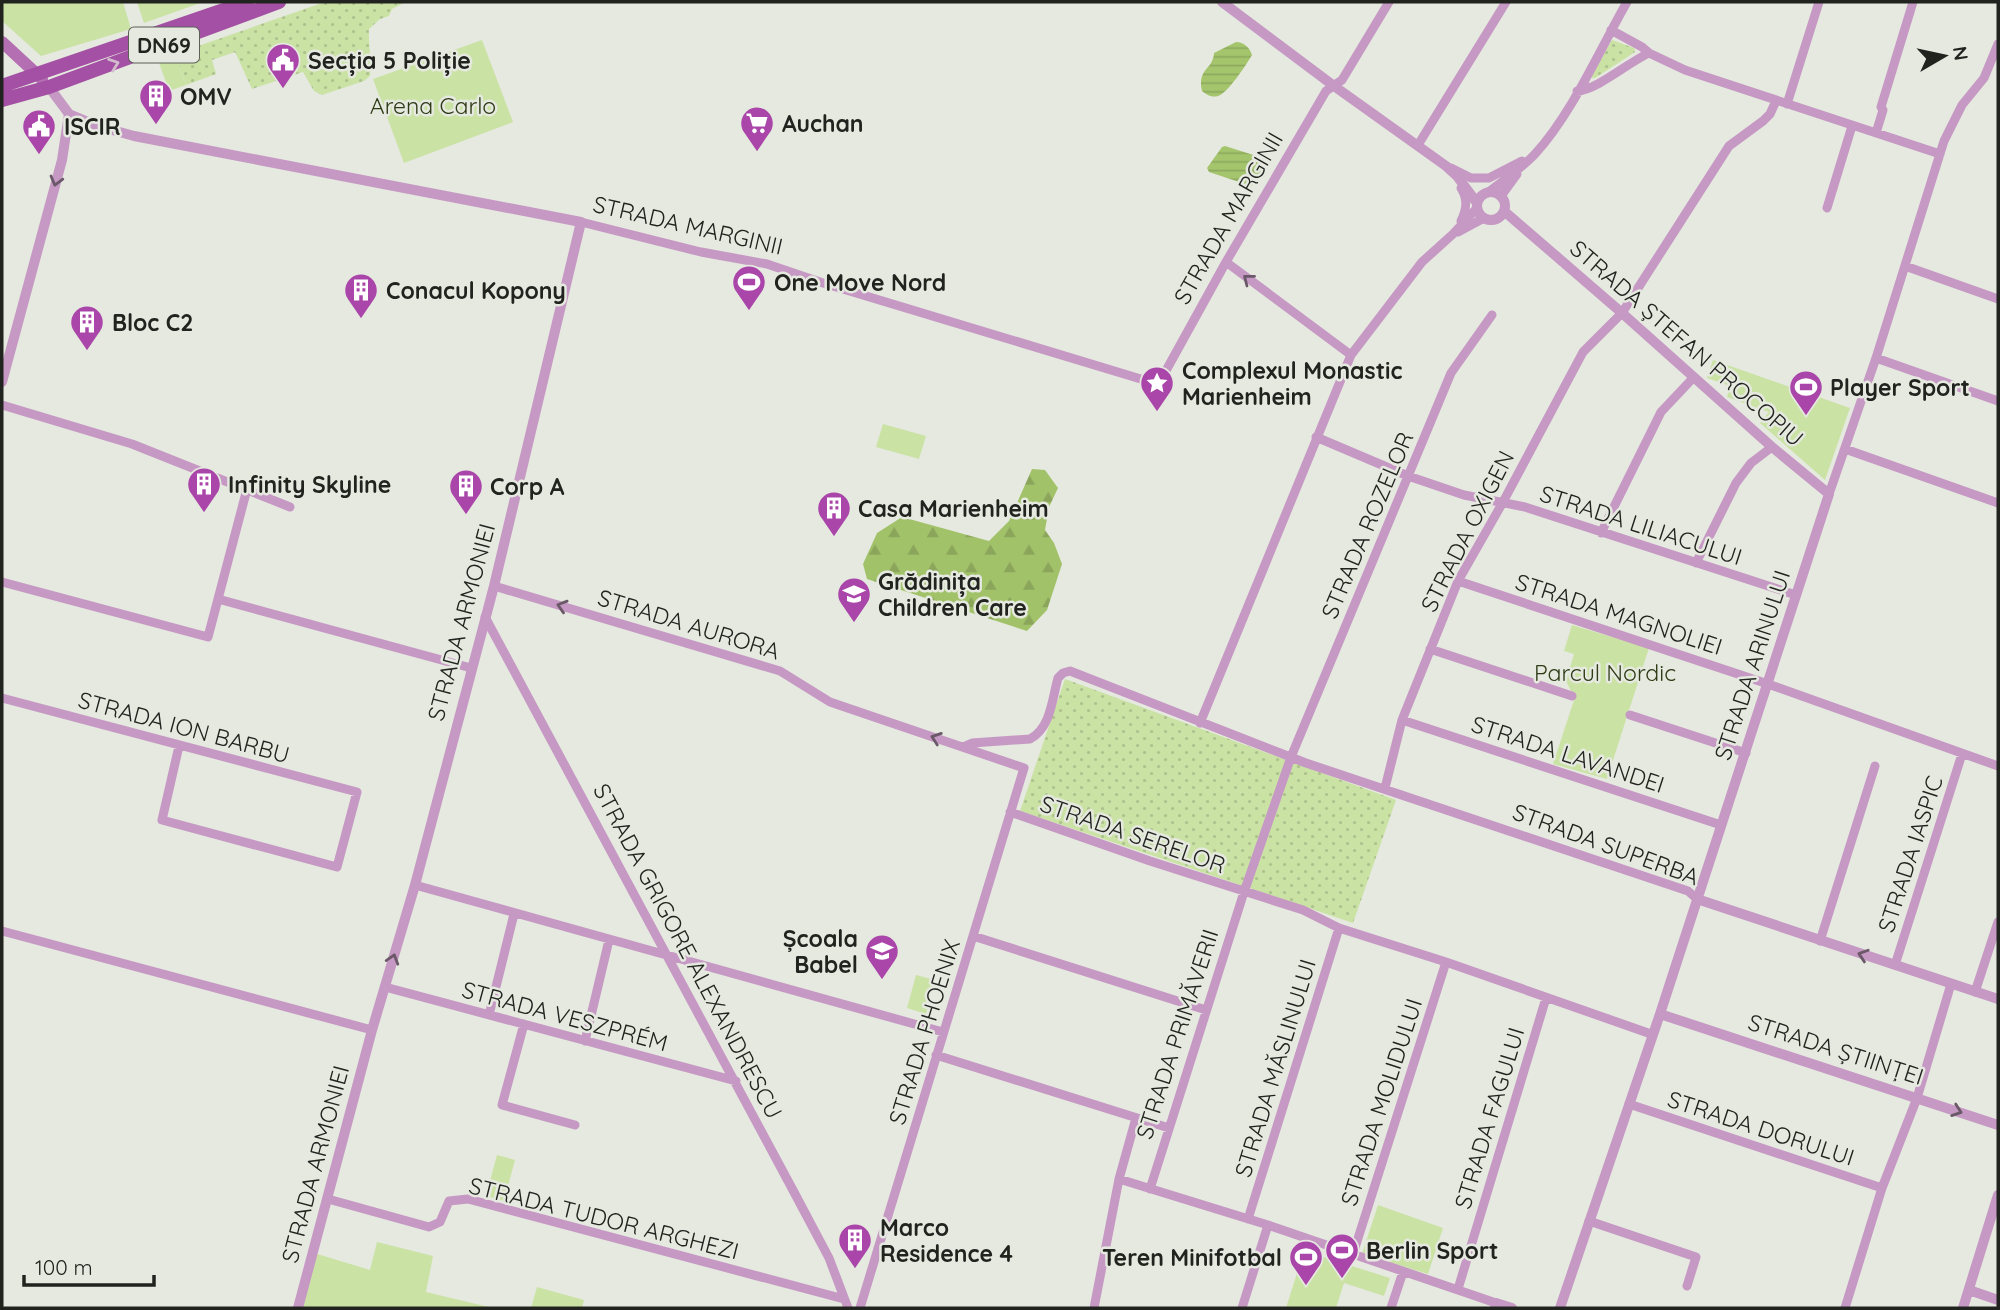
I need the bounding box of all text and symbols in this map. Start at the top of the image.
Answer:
north arrow [1909,21,1979,91]
road number: DN69 [129,28,199,62]
public building icon: Secția 5 Poliție [264,41,302,90]
text: N [1948,45,1974,62]
place label: Secția 5 Poliție [308,46,471,76]
one-way arrow [107,58,119,72]
building icon: OMV [137,77,175,126]
place label: OMV [180,82,232,111]
park label: Arena Carlo [370,91,496,120]
supermarket icon: Auchan [738,104,776,153]
public building icon: ISCIR [20,107,58,156]
place label: Auchan [782,109,864,138]
place label: ISCIR [64,112,121,141]
street label: STRADA MARGINII [1167,127,1289,309]
one-way arrow [50,175,65,187]
street label: STRADA MARGINII [590,189,786,261]
street label: STRADA ȘTEFAN PROCOPIU [1564,234,1810,452]
sports icon: One Move Nord [730,263,768,312]
place label: One Move Nord [774,268,946,297]
building icon: Conacul Kopony [342,271,380,320]
one-way arrow [1243,274,1255,287]
place label: Conacul Kopony [386,276,566,305]
building icon: Bloc C2 [68,303,106,352]
place label: Bloc C2 [112,308,193,337]
place label: Complexul Monastic Marienheim [1182,356,1402,411]
place icon: Complexul Monastic Marienheim [1138,364,1176,413]
sports icon: Player Sport [1787,368,1825,417]
place label: Player Sport [1830,373,1970,402]
street label: STRADA ROZELOR [1315,427,1419,623]
street label: STRADA OXIGEN [1414,446,1520,616]
building icon: Infinity Skyline [185,465,223,514]
building icon: Corp A [447,467,485,516]
place label: Infinity Skyline [228,470,391,499]
place label: Corp A [490,472,565,501]
street label: STRADA LILIACULUI [1536,479,1746,571]
building icon: Casa Marienheim [815,489,853,538]
place label: Casa Marienheim [858,494,1049,523]
street label: STRADA ARMONIEI [421,520,501,724]
street label: STRADA ARINULUI [1708,566,1796,764]
place label: Grădinița Children Care [878,567,1027,622]
street label: STRADA MAGNOLIEI [1512,567,1726,661]
school or university icon: Grădinița Children Care [835,575,873,624]
street label: STRADA AURORA [594,583,784,666]
one-way arrow [556,600,568,615]
park label: Parcul Nordic [1534,658,1676,687]
street label: STRADA ION BARBU [75,685,293,769]
street label: STRADA LAVANDEI [1468,709,1668,799]
one-way arrow [931,732,943,746]
street label: STRADA IASPIC [1871,772,1949,936]
street label: STRADA GRIGORE ALEXANDRESCU [587,779,789,1123]
street label: STRADA SERELOR [1036,789,1230,879]
street label: STRADA SUPERBA [1509,797,1703,891]
place label: Școala Babel [783,924,858,979]
street label: STRADA PRIMĂVERII [1129,926,1225,1142]
school or university icon: Școala Babel [863,932,901,981]
street label: STRADA PHOENIX [882,936,966,1128]
one-way arrow [1858,949,1870,963]
one-way arrow [385,953,400,965]
street label: STRADA MĂSLINULUI [1228,955,1322,1181]
street label: STRADA VESZPRÉM [459,975,671,1057]
street label: STRADA MOLIDULUI [1334,995,1428,1209]
street label: STRADA ȘTIINȚEI [1745,1007,1927,1091]
street label: STRADA FAGULUI [1448,1024,1530,1212]
street label: STRADA ARMONIEI [275,1062,355,1266]
street label: STRADA DORULUI [1664,1084,1858,1172]
one-way arrow [1951,1103,1963,1117]
street label: STRADA TUDOR ARGHEZI [466,1170,742,1266]
place label: Marco Residence 4 [880,1213,1013,1268]
building icon: Marco Residence 4 [836,1221,874,1270]
sports icon: Berlin Sport [1323,1231,1361,1280]
place label: Berlin Sport [1366,1236,1498,1265]
sports icon: Teren Minifotbal [1287,1238,1325,1287]
place label: Teren Minifotbal [1102,1243,1282,1272]
scale bar [24,1244,154,1288]
text: 100 m [35,1254,93,1280]

